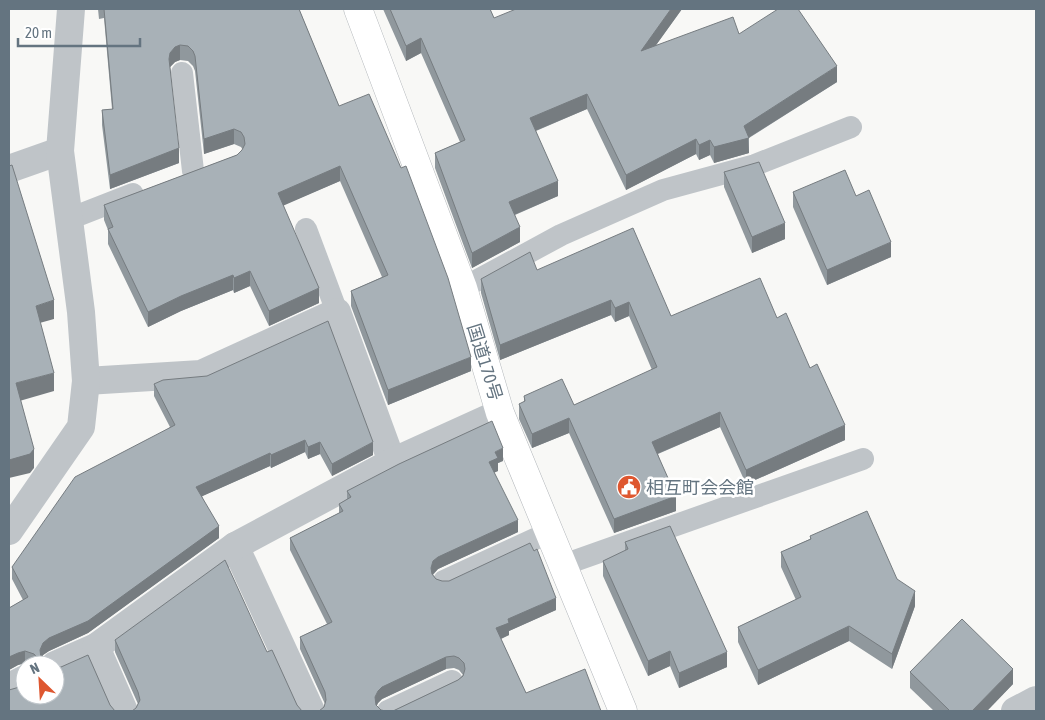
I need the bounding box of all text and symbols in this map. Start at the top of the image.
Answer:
scale bar [18,15,140,47]
text: 20 m [25,24,52,41]
street label: 国道170号 [463,321,507,403]
public building icon: 相互町会会館 [616,474,642,500]
place label: 相互町会会館 [646,477,754,498]
north arrow [15,655,65,705]
text: N [27,659,42,677]

